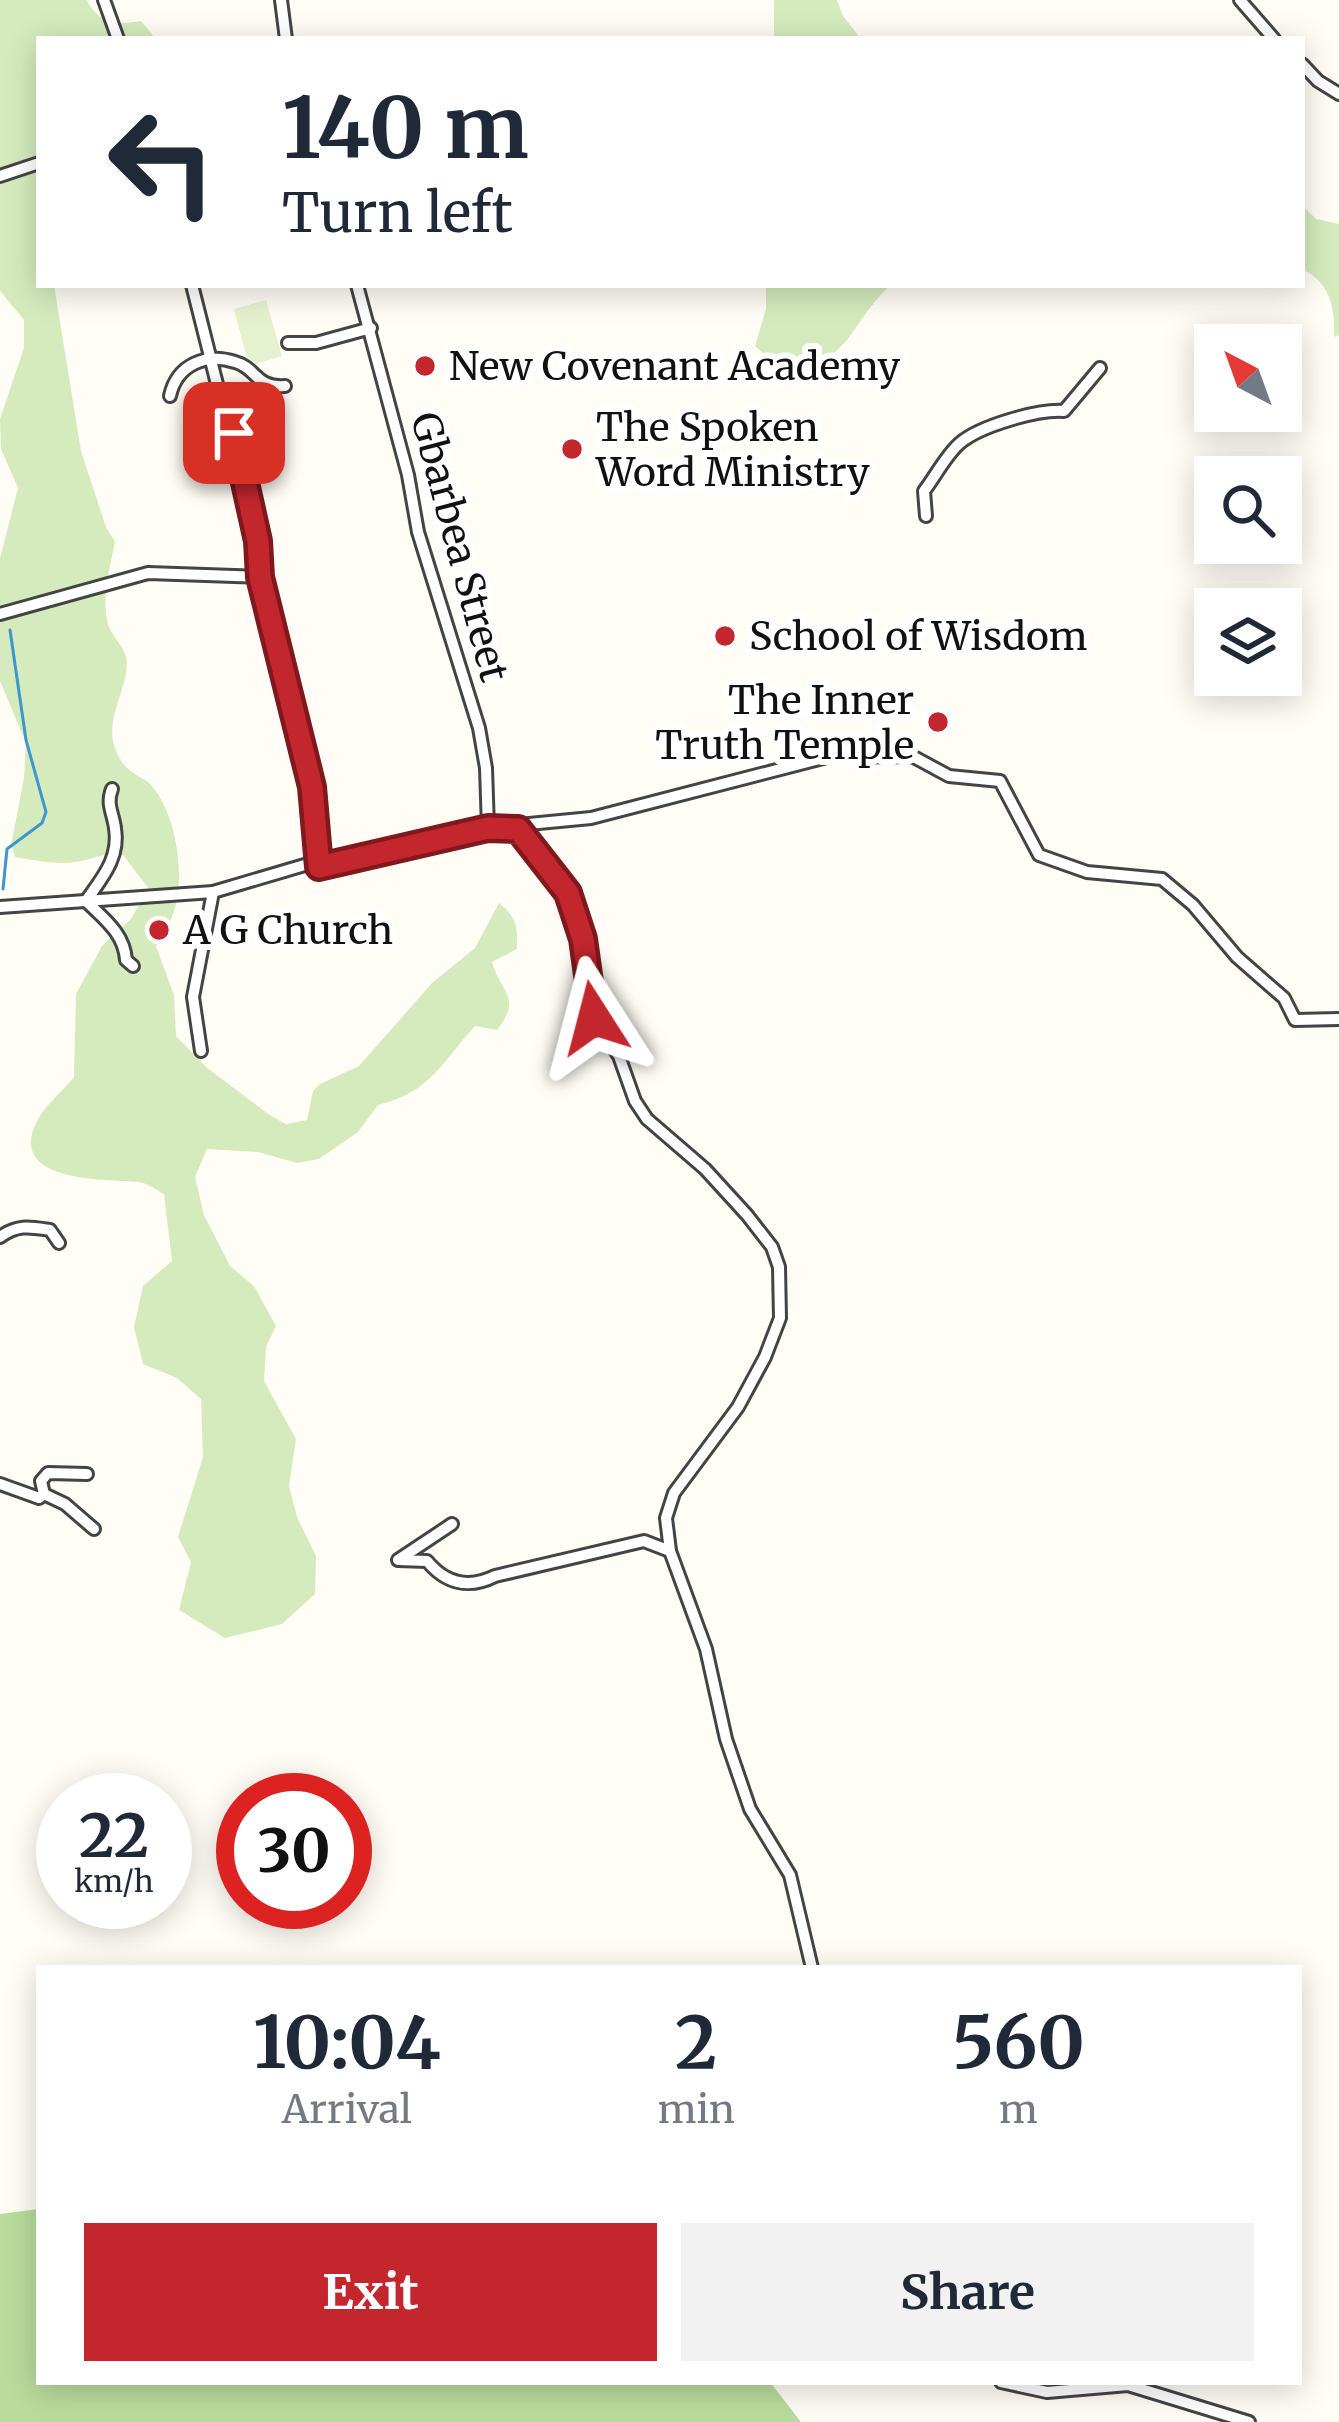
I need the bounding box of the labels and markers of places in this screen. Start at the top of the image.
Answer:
place label: New Covenant Academy [449,342,901,391]
marker: New Covenant Academy [412,353,438,379]
pin [183,382,285,484]
place label: The Spoken Word Ministry [595,403,870,497]
marker: The Spoken Word Ministry [559,436,585,462]
place label: School of Wisdom [749,612,1087,661]
marker: School of Wisdom [712,623,738,649]
place label: The Inner Truth Temple [655,676,914,770]
marker: The Inner Truth Temple [925,709,951,735]
place label: A G Church [182,906,393,955]
marker: A G Church [146,917,172,943]

